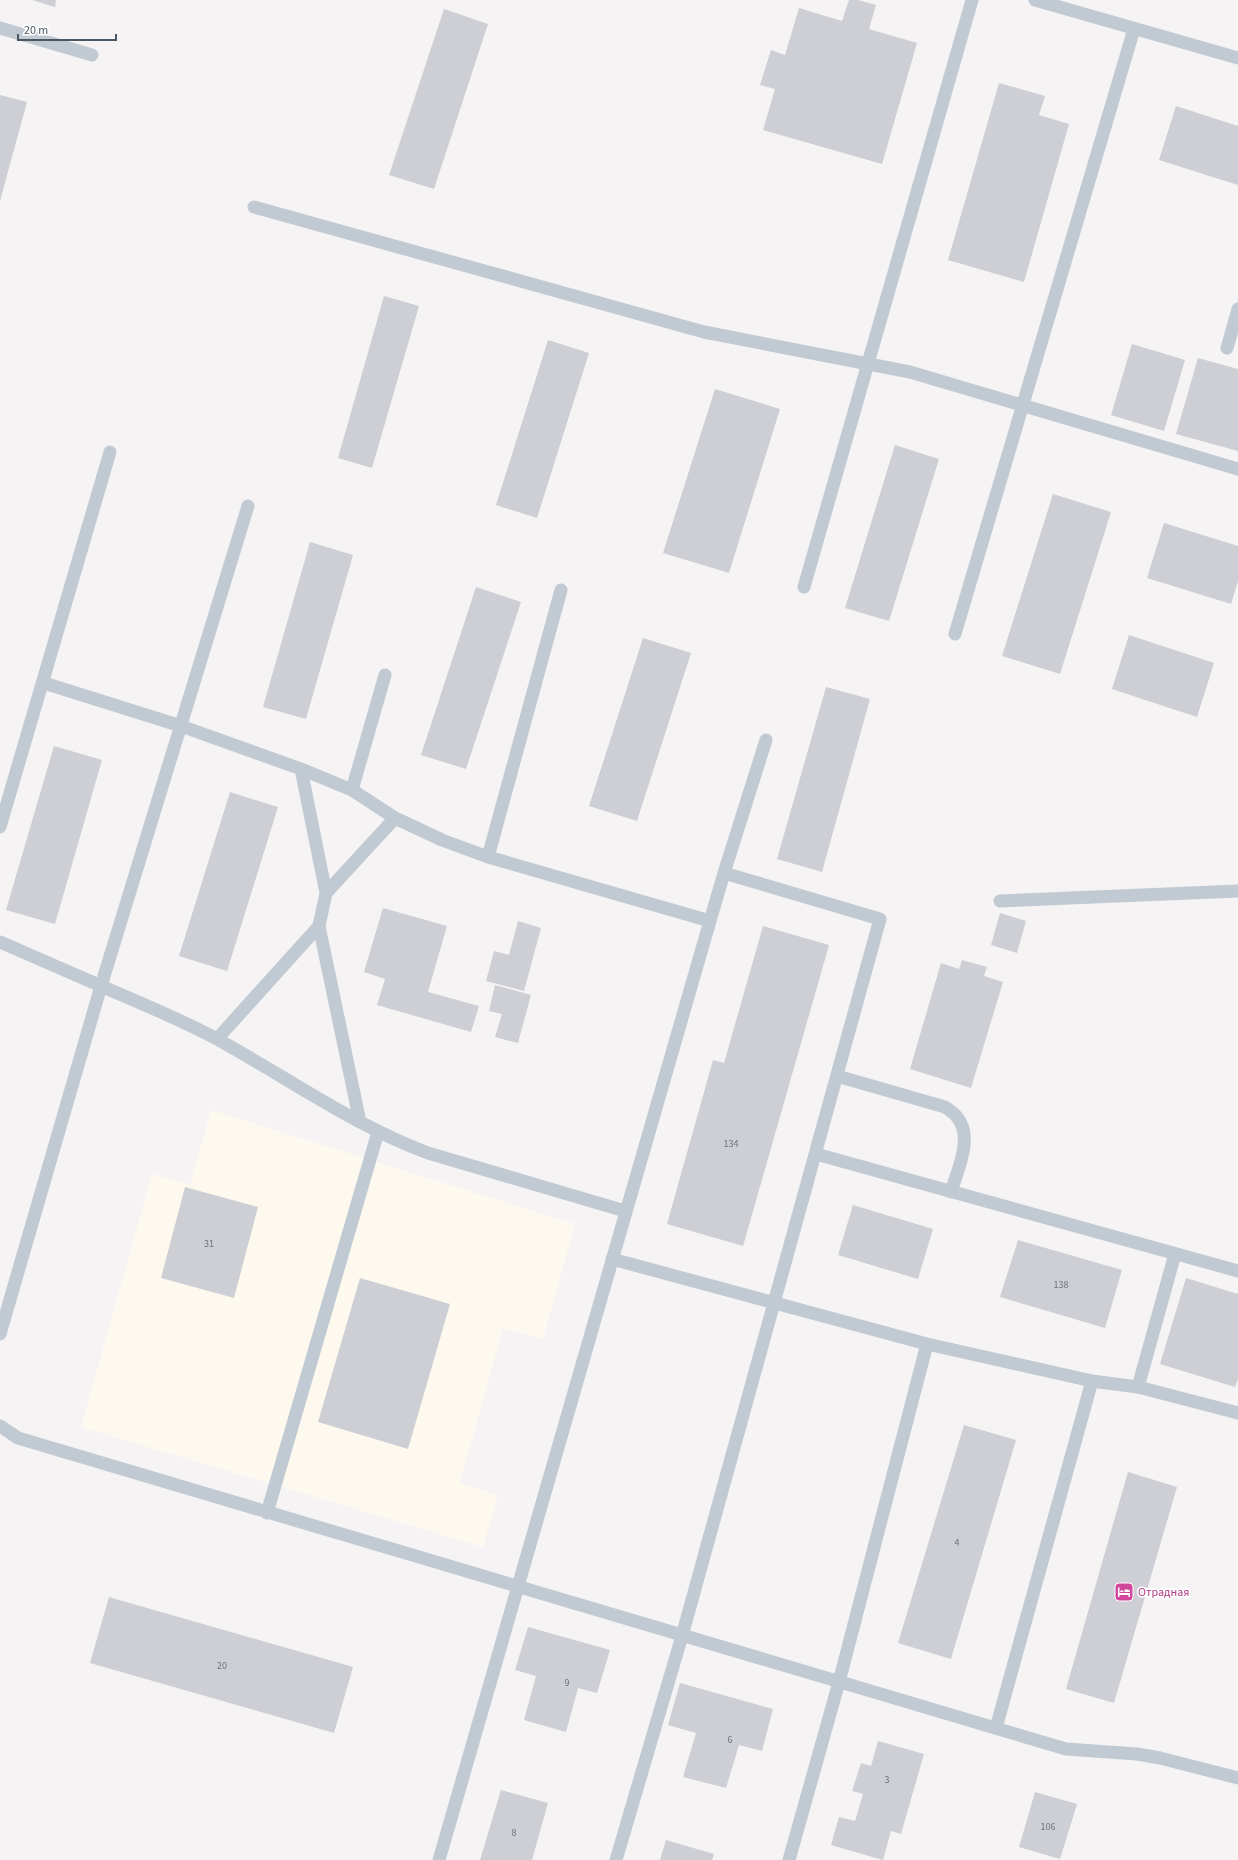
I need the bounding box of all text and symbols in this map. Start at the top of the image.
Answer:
scale bar [18,16,116,42]
text: 20 m [24,22,48,39]
house number: 134 [724,1137,738,1151]
house number: 31 [204,1237,214,1251]
house number: 138 [1054,1278,1068,1292]
house number: 4 [955,1536,960,1550]
hotel icon: Отрадная [1113,1581,1135,1603]
place label: Отрадная [1138,1584,1189,1601]
house number: 20 [217,1659,227,1673]
house number: 9 [565,1676,570,1690]
house number: 6 [728,1733,733,1747]
house number: 3 [885,1773,890,1787]
house number: 106 [1041,1820,1055,1834]
house number: 8 [512,1826,517,1840]

